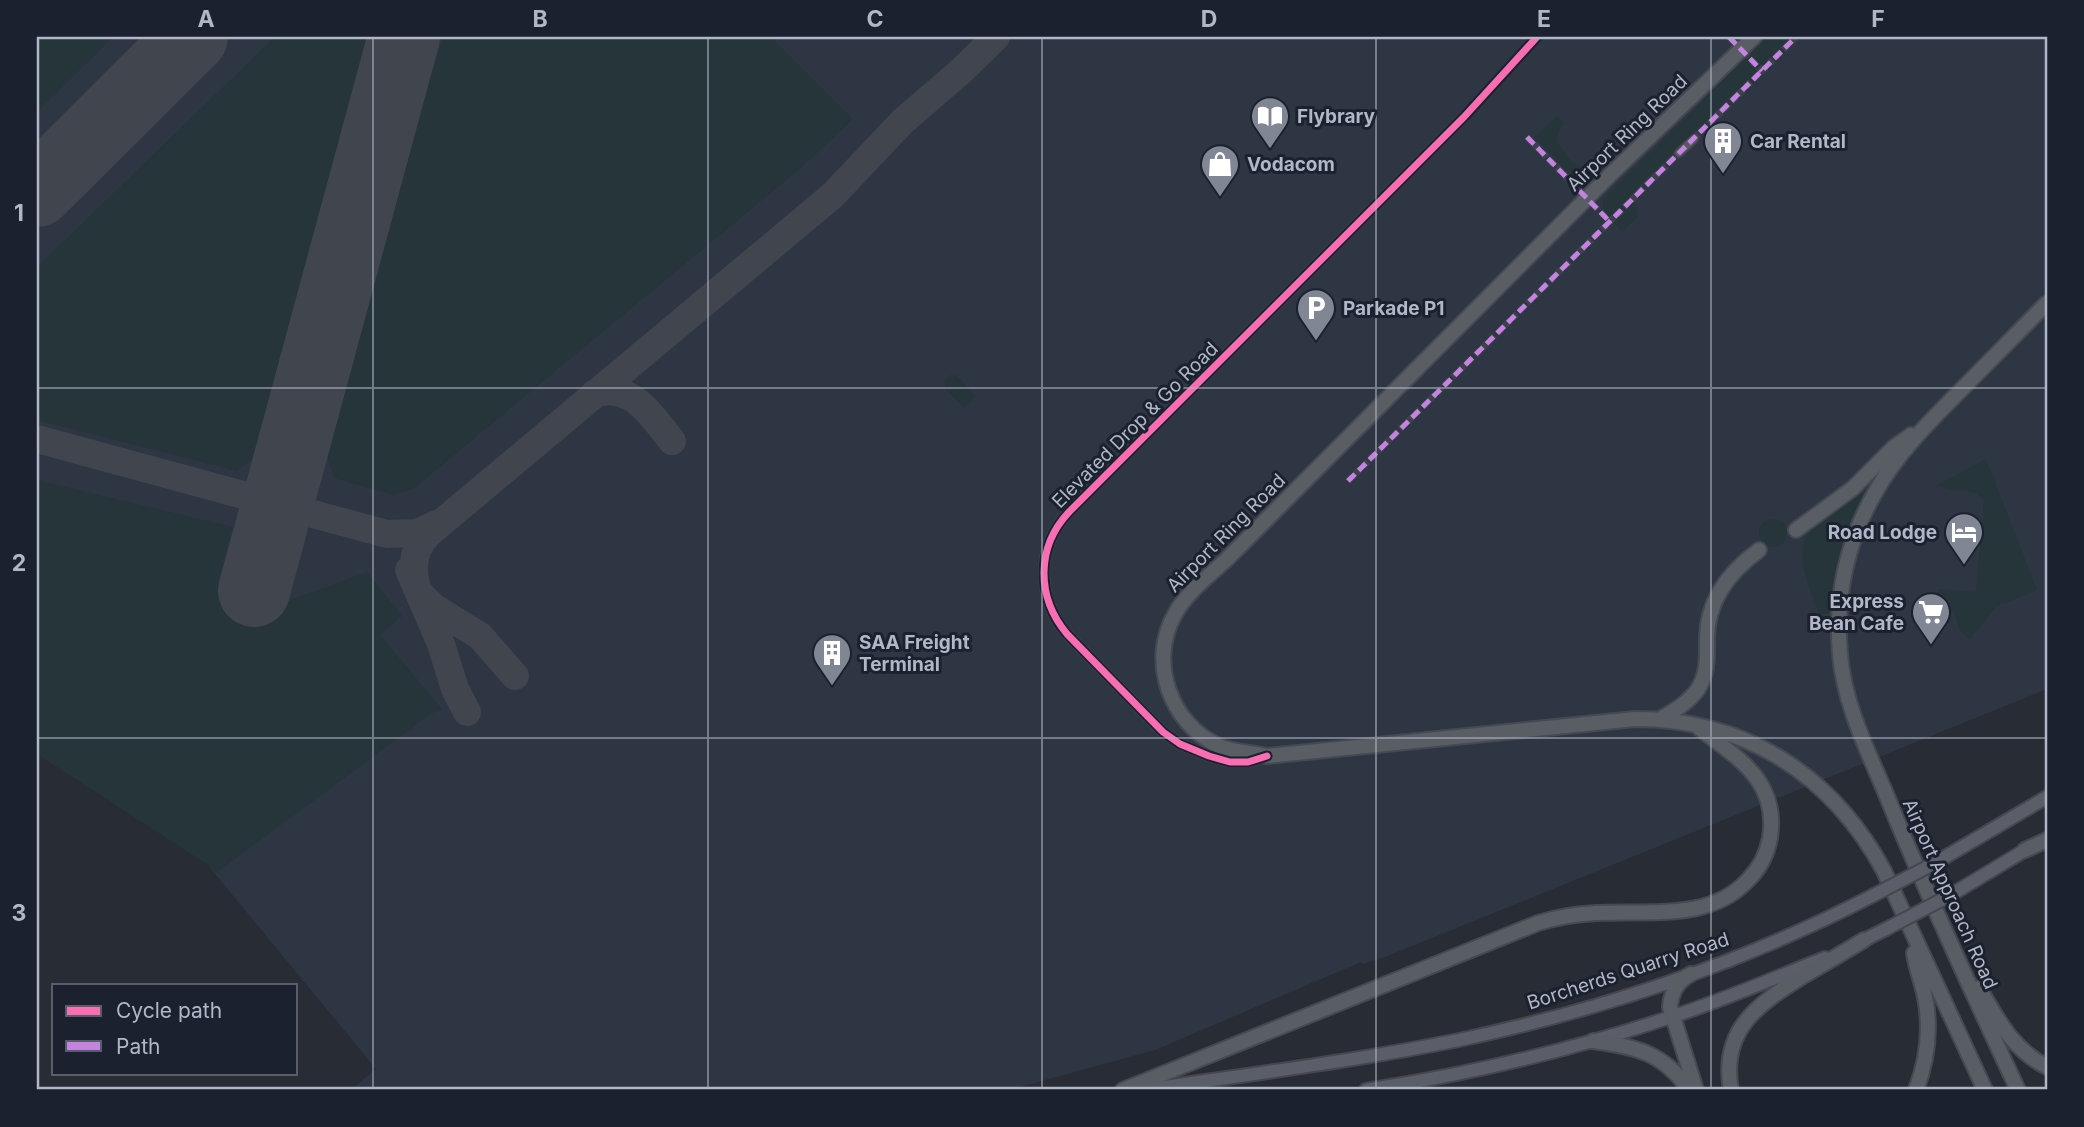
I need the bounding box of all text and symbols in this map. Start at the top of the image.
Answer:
text: A [197,5,215,33]
text: B [532,5,548,33]
text: C [866,5,884,33]
text: D [1201,5,1217,33]
text: E [1537,5,1551,33]
text: F [1871,5,1885,33]
street label: Airport Ring Road [1562,70,1692,196]
library icon: Flybrary [1249,95,1291,150]
place label: Flybrary [1297,105,1376,128]
building icon: Car Rental [1702,120,1744,175]
place label: Car Rental [1750,130,1846,153]
shop icon: Vodacom [1199,143,1241,198]
place label: Vodacom [1247,153,1335,176]
text: 1 [14,199,24,227]
parking icon: Parkade P1 [1295,287,1337,342]
place label: Parkade P1 [1343,297,1445,320]
street label: Elevated Drop & Go Road [1047,337,1223,513]
street label: Airport Ring Road [1162,469,1290,597]
hotel icon: Road Lodge [1943,511,1985,566]
place label: Road Lodge [1828,521,1937,544]
text: 2 [12,549,26,577]
place label: Express Bean Cafe [1809,590,1904,635]
supermarket icon: Express Bean Cafe [1910,591,1952,646]
place label: SAA Freight Terminal [859,631,970,676]
building icon: SAA Freight Terminal [811,632,853,687]
street label: Airport Approach Road [1898,795,2002,993]
text: 3 [12,899,26,927]
street label: Borcherds Quarry Road [1524,927,1732,1015]
legend [52,984,298,1074]
text: Cycle path [116,998,222,1023]
text: Path [116,1034,161,1059]

